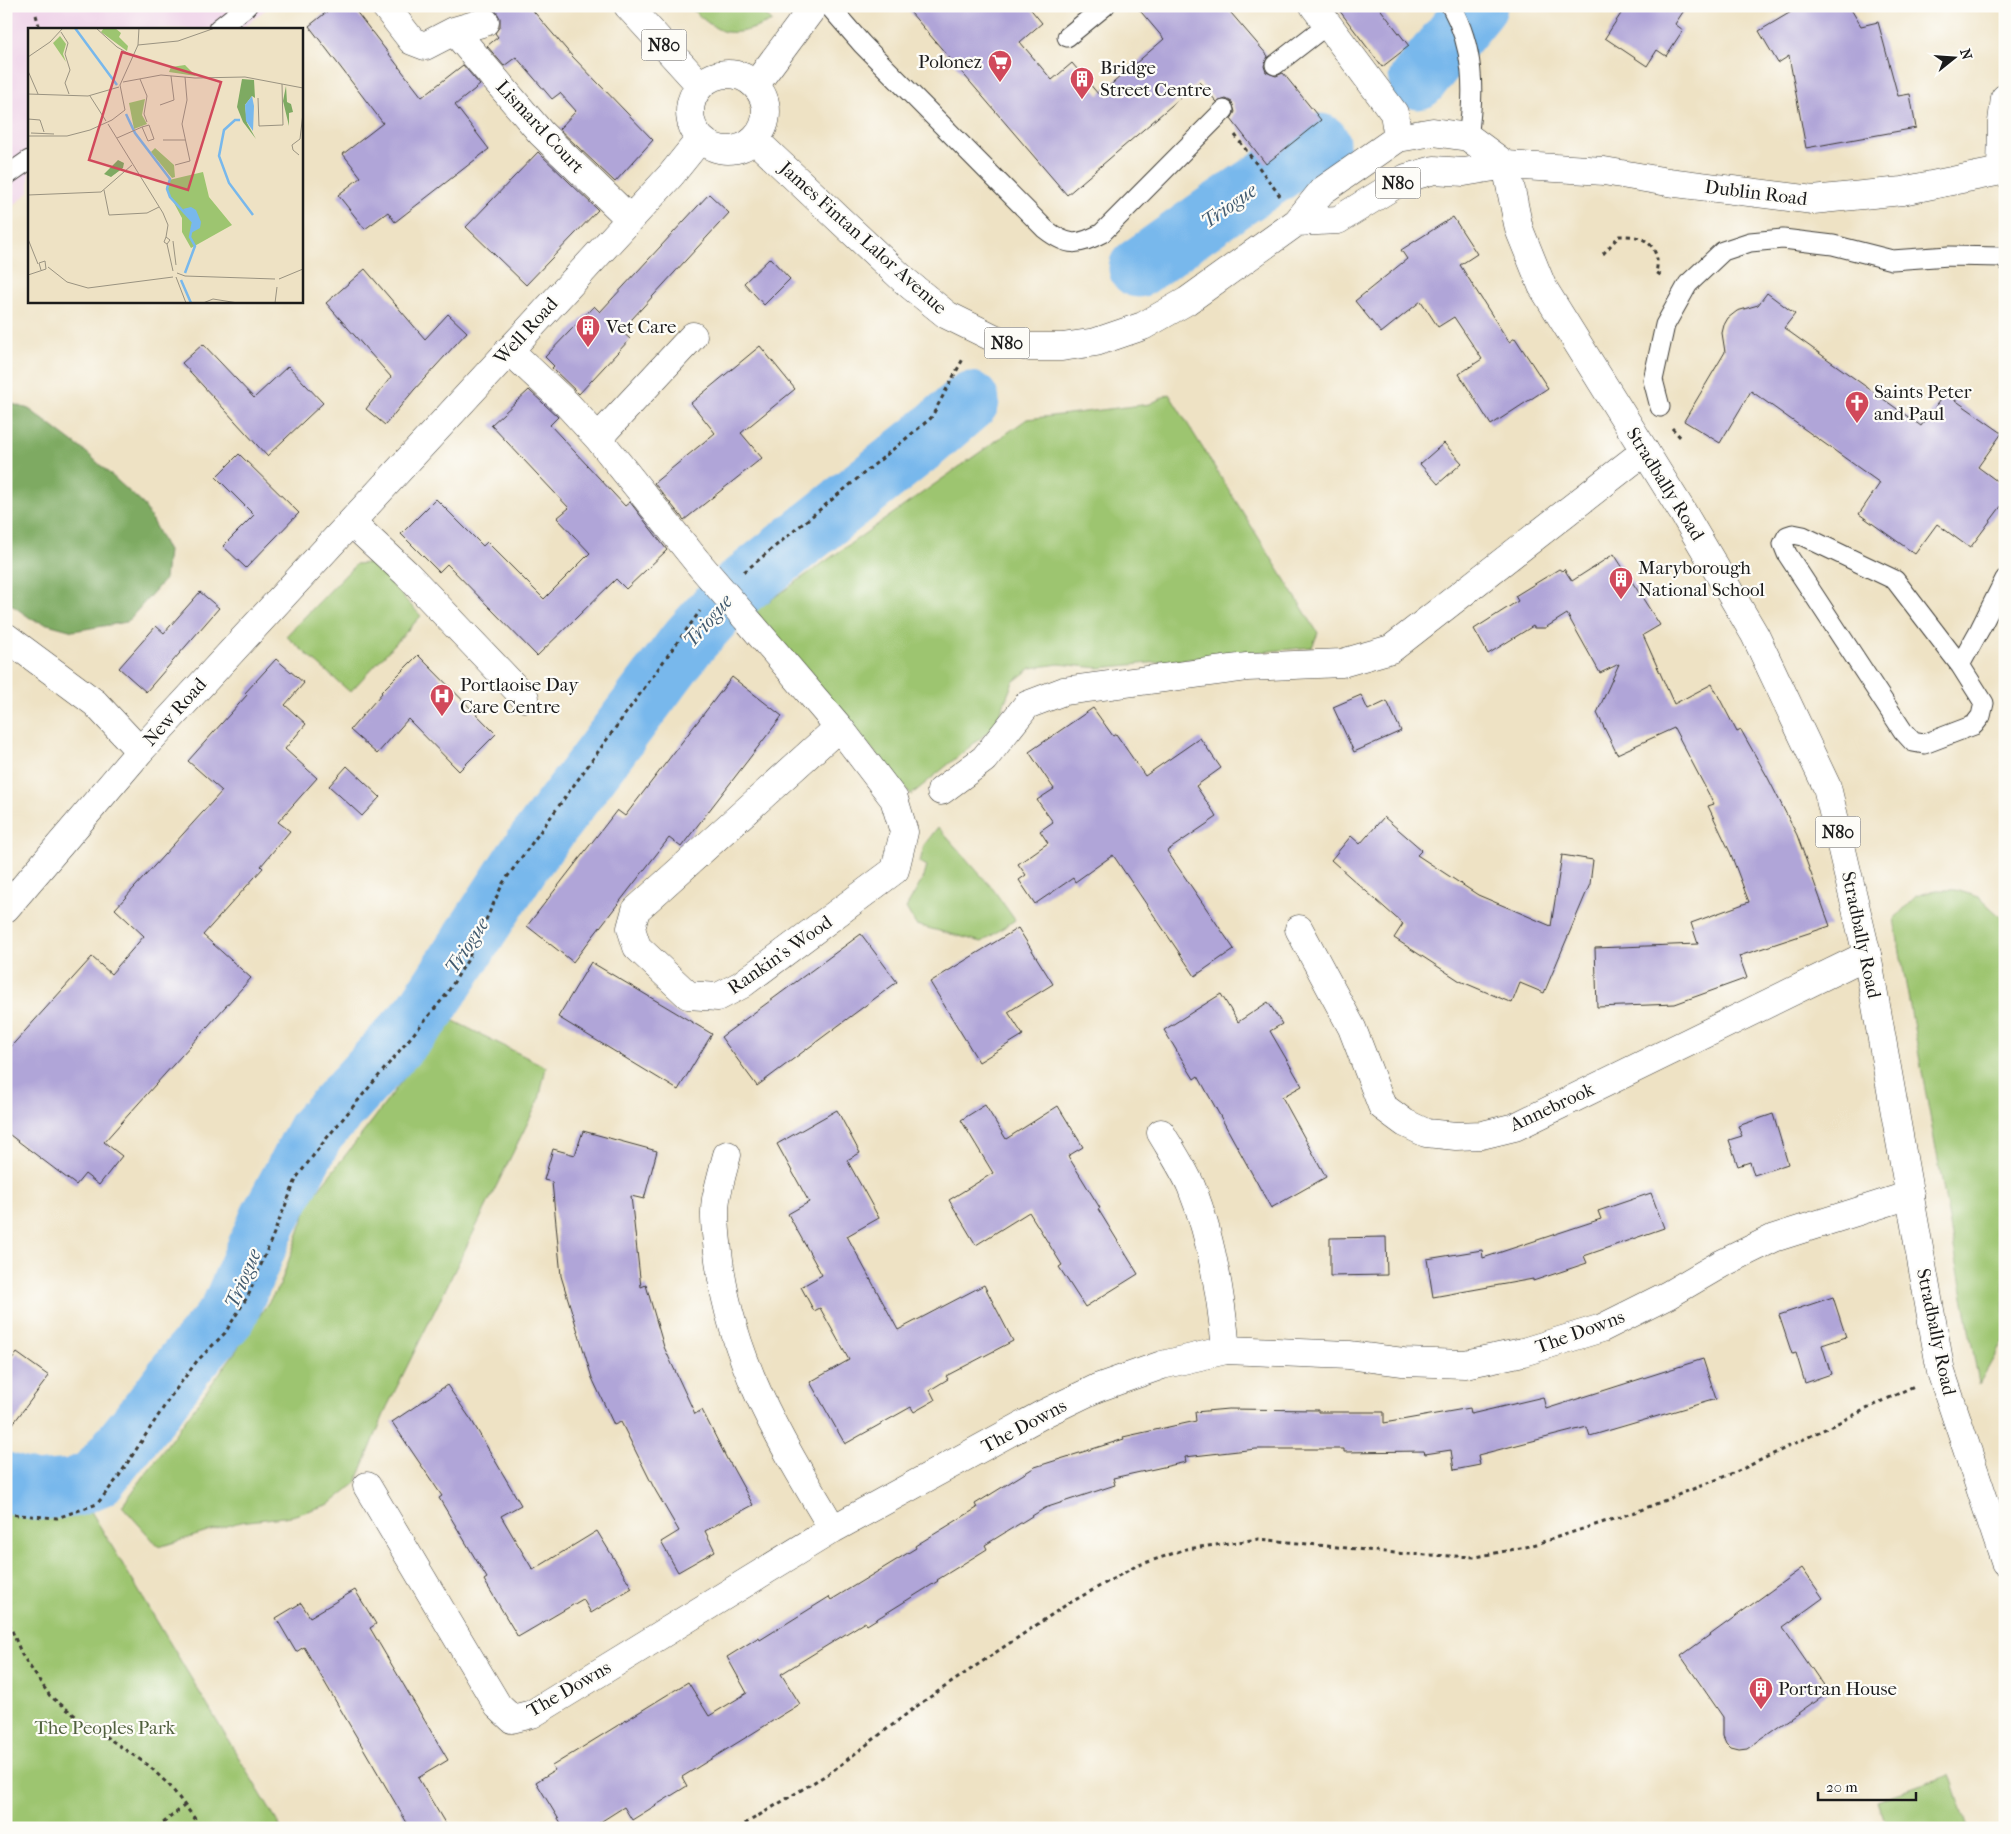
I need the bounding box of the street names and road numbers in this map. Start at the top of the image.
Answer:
road number: N80 [642,30,686,60]
street label: Lismard Court [491,76,589,178]
street label: James Fintan Lalor Avenue [773,156,951,319]
road number: N80 [1376,168,1420,198]
street label: Dublin Road [1703,176,1809,210]
street label: Well Road [489,292,563,370]
road number: N80 [984,328,1030,358]
street label: Stradbally Road [1621,423,1709,545]
street label: New Road [139,673,212,751]
road number: N80 [1816,816,1860,848]
street label: Stradbally Road [1837,870,1885,1001]
street label: Rankin's Wood [724,911,837,999]
street label: Annebrook [1505,1078,1598,1136]
street label: Stradbally Road [1912,1267,1960,1398]
street label: The Downs [1532,1306,1628,1358]
street label: The Downs [978,1394,1070,1458]
street label: The Downs [523,1656,615,1722]

